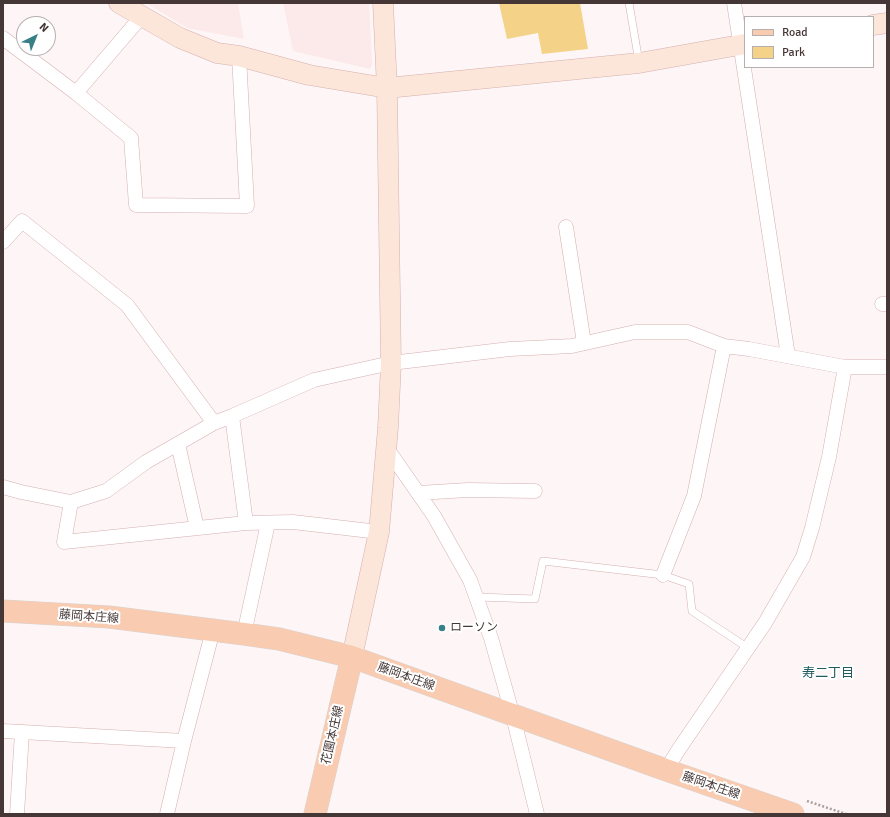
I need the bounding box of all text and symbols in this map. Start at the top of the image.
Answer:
north arrow [16,16,56,56]
legend [744,16,874,68]
text: N [37,20,51,35]
text: Road [782,25,808,40]
text: Park [782,45,805,60]
street label: 藤岡本庄線 [59,608,119,626]
place label: ローソン [450,621,498,635]
marker: ローソン [437,623,447,633]
street label: 藤岡本庄線 [375,660,437,694]
district label: 寿二丁目 [802,666,854,682]
street label: 花園本庄線 [319,704,347,766]
street label: 藤岡本庄線 [680,769,742,803]

